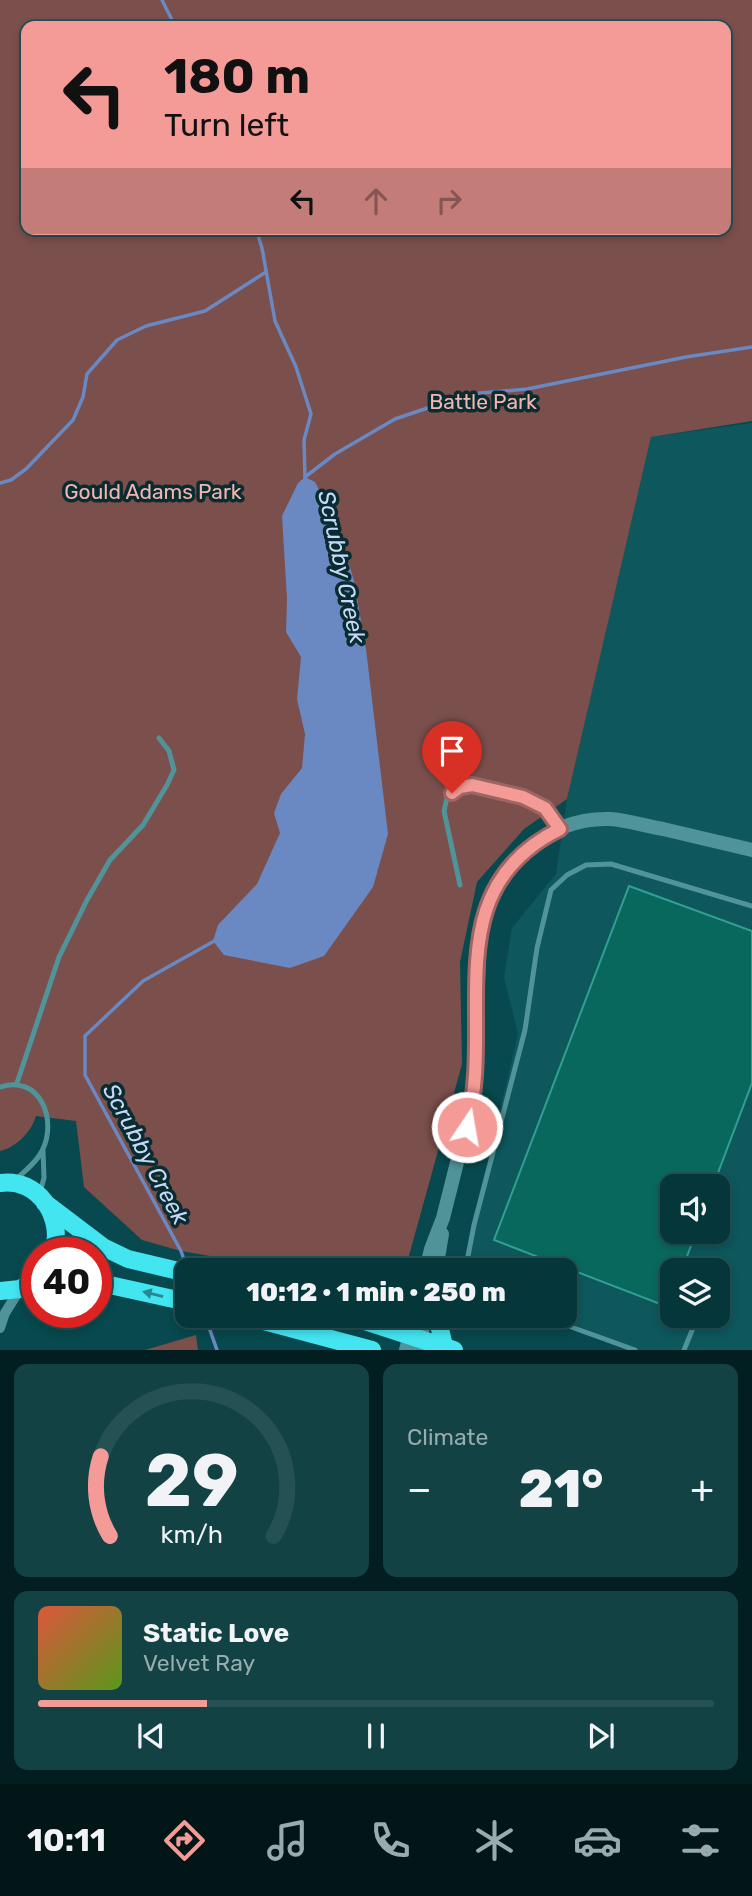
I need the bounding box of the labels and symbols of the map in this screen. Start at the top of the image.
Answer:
park label: Battle Park [429,389,537,414]
park label: Gould Adams Park [64,479,242,504]
water label: Scrubby Creek [312,488,372,647]
pin [422,721,482,793]
water label: Scrubby Creek [97,1079,195,1230]
position arrow [430,1090,504,1164]
speed limit sign: 40 [21,1237,112,1328]
one-way arrow [142,1288,164,1299]

